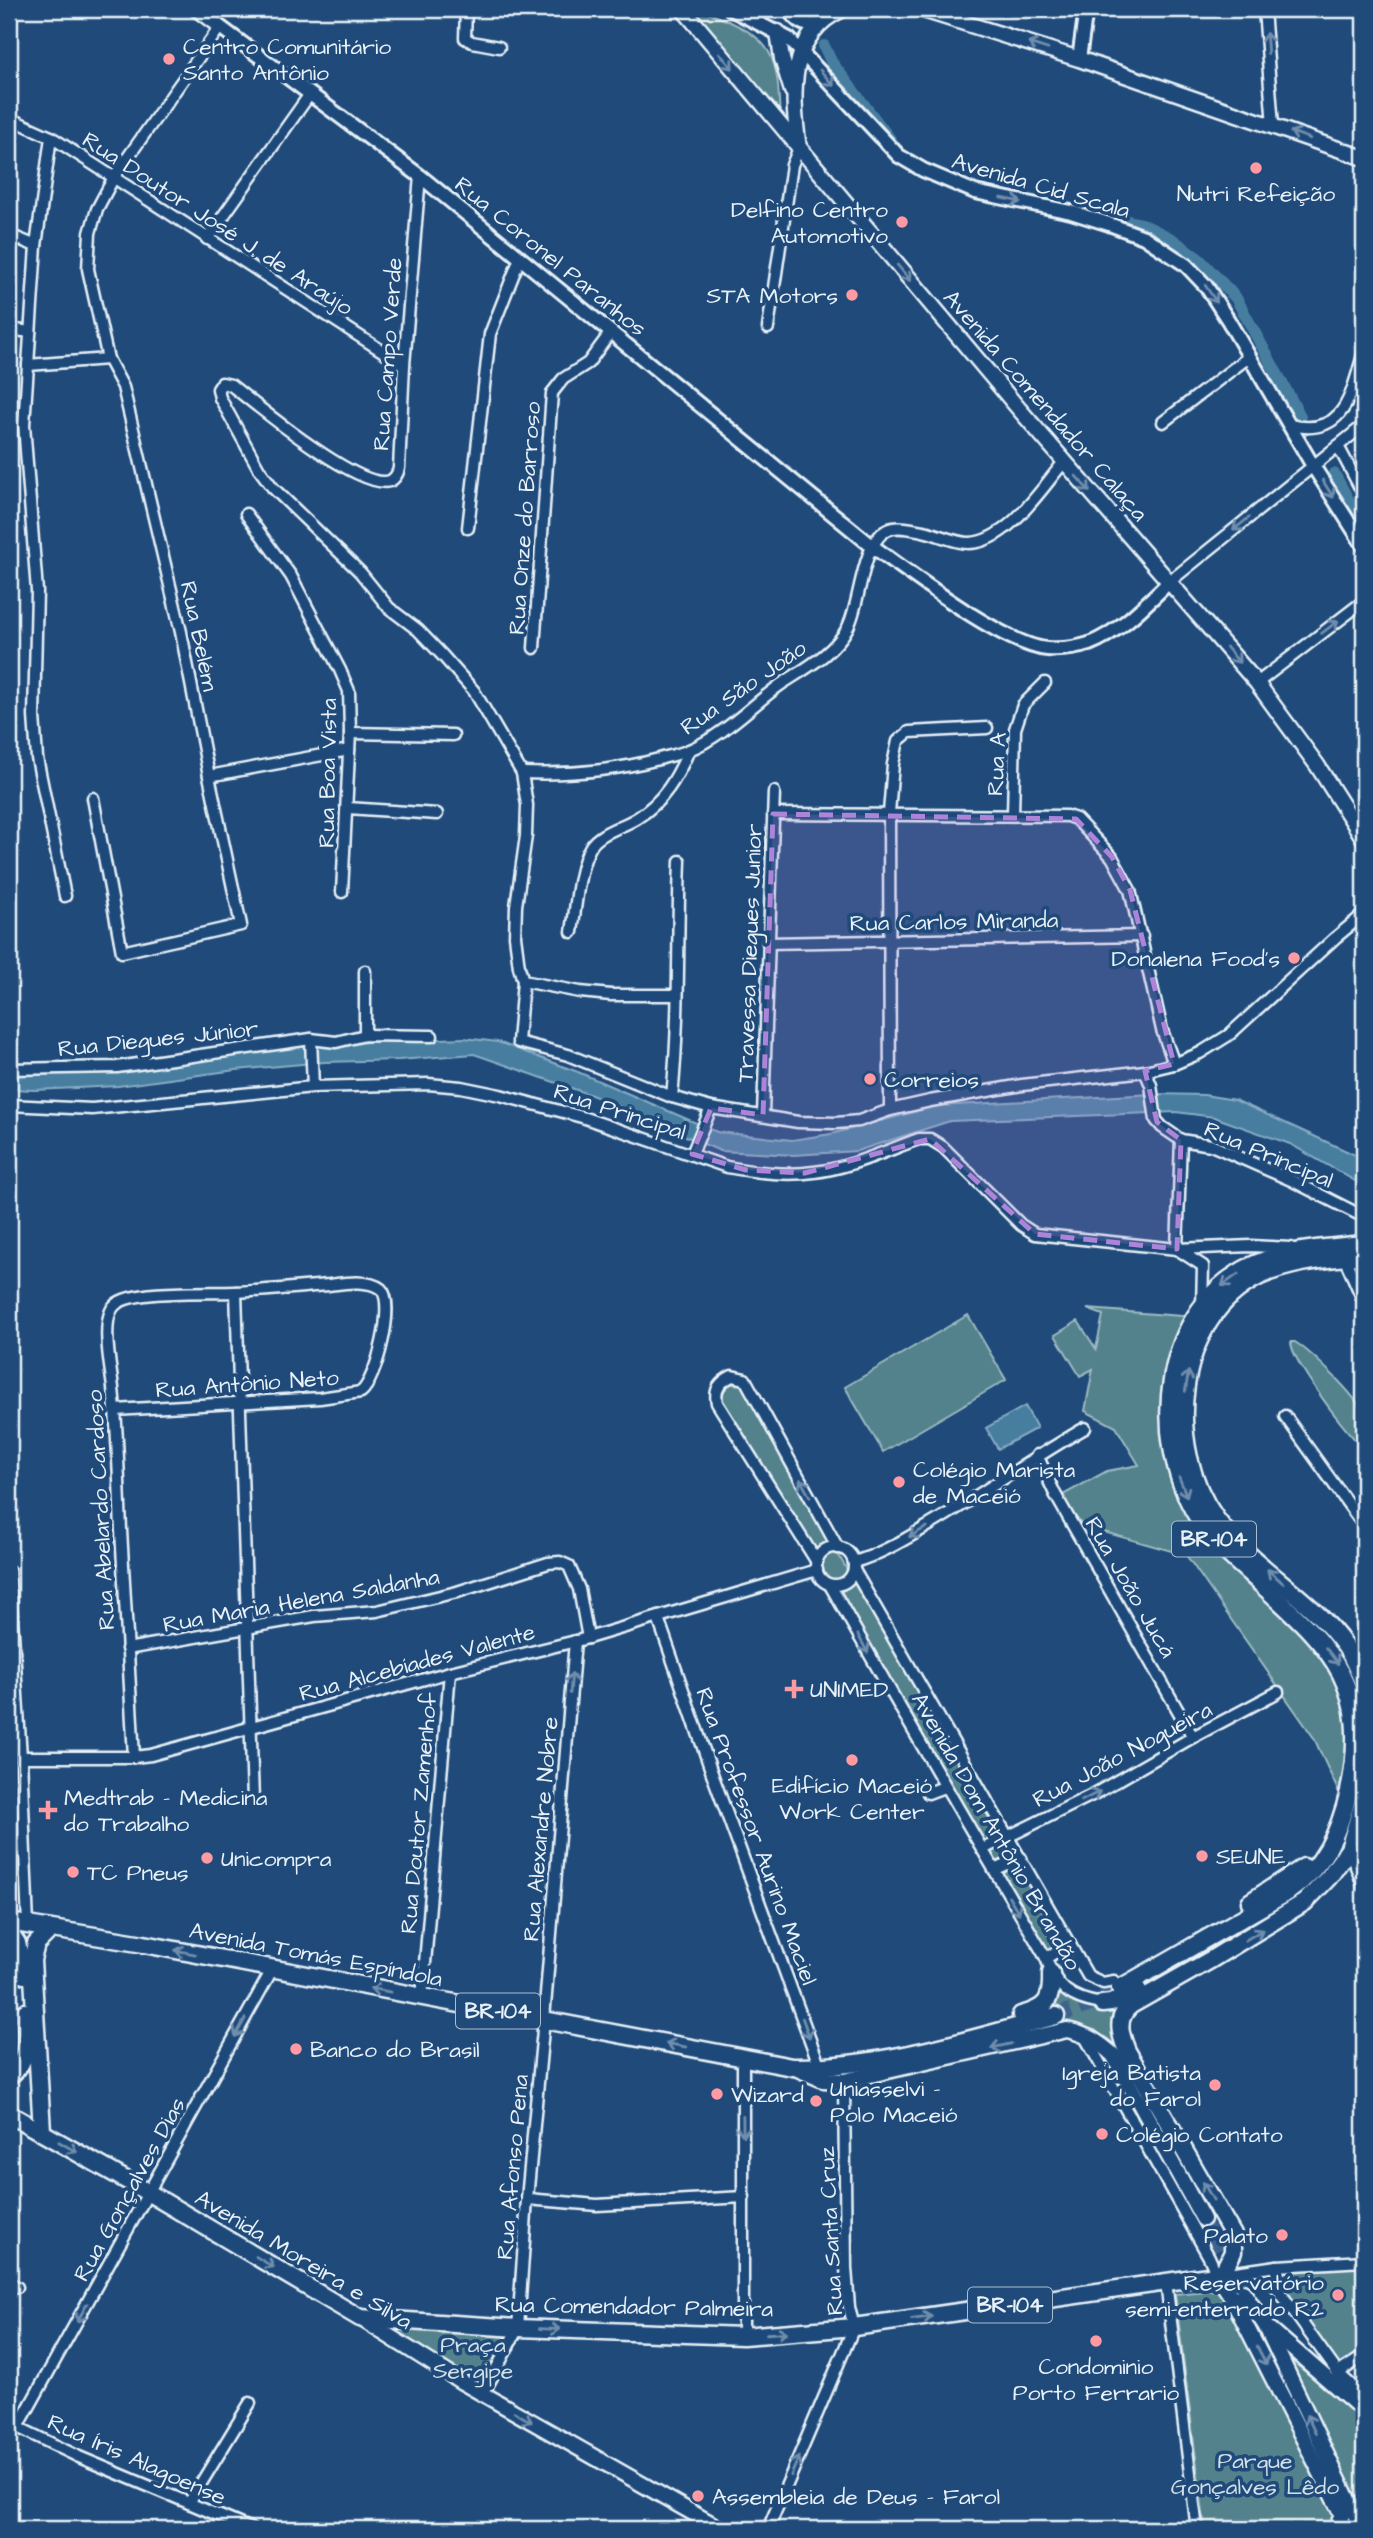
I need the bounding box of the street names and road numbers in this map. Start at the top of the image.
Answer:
street label: Rua Doutor José J. de Araújo [76,124,359,324]
street label: Avenida Cid Scala [948,145,1134,227]
street label: Rua Coronel Paranhos [448,169,653,344]
street label: Rua Campo Verde [365,256,411,452]
street label: Avenida Comendador Calaça [936,283,1155,529]
street label: Rua Onze do Barroso [501,400,549,636]
street label: Rua Belém [172,578,226,694]
street label: Rua São João [674,632,813,743]
street label: Rua Boa Vista [311,698,345,848]
street label: Rua A [979,731,1015,797]
street label: Travessa Diegues Junior [729,823,772,1083]
street label: Rua Carlos Miranda [849,904,1059,940]
street label: Rua Diegues Júnior [56,1013,260,1066]
street label: Rua Principal [549,1075,690,1148]
street label: Rua Principal [1199,1113,1338,1197]
street label: Rua Antônio Neto [154,1362,340,1406]
street label: Rua Abelardo Cardoso [79,1389,123,1631]
street label: Rua João Jucá [1077,1511,1184,1664]
road number: BR-104 [1172,1522,1256,1556]
street label: Rua Maria Helena Saldanha [161,1561,442,1641]
street label: Rua Alcebíades Valente [296,1616,539,1710]
street label: Rua Professor Aurino Maciel [687,1683,825,1990]
street label: Avenida Dom Antônio Brandão [903,1687,1089,1976]
street label: Rua Doutor Zamenhof [393,1691,446,1935]
street label: Rua João Nogueira [1027,1694,1219,1817]
street label: Rua Alexandre Nobre [515,1715,567,1943]
street label: Avenida Tomás Espíndola [186,1915,445,1995]
road number: BR-104 [456,1994,540,2028]
street label: Rua Afonso Pena [489,2073,537,2261]
street label: Rua Gonçalves Dias [66,2092,194,2287]
street label: Rua Santa Cruz [811,2145,851,2316]
street label: Avenida Moreira e Silva [189,2182,418,2338]
road number: BR-104 [968,2288,1052,2322]
street label: Rua Comendador Palmeira [495,2289,774,2325]
street label: Rua Íris Alagoense [42,2406,231,2515]

